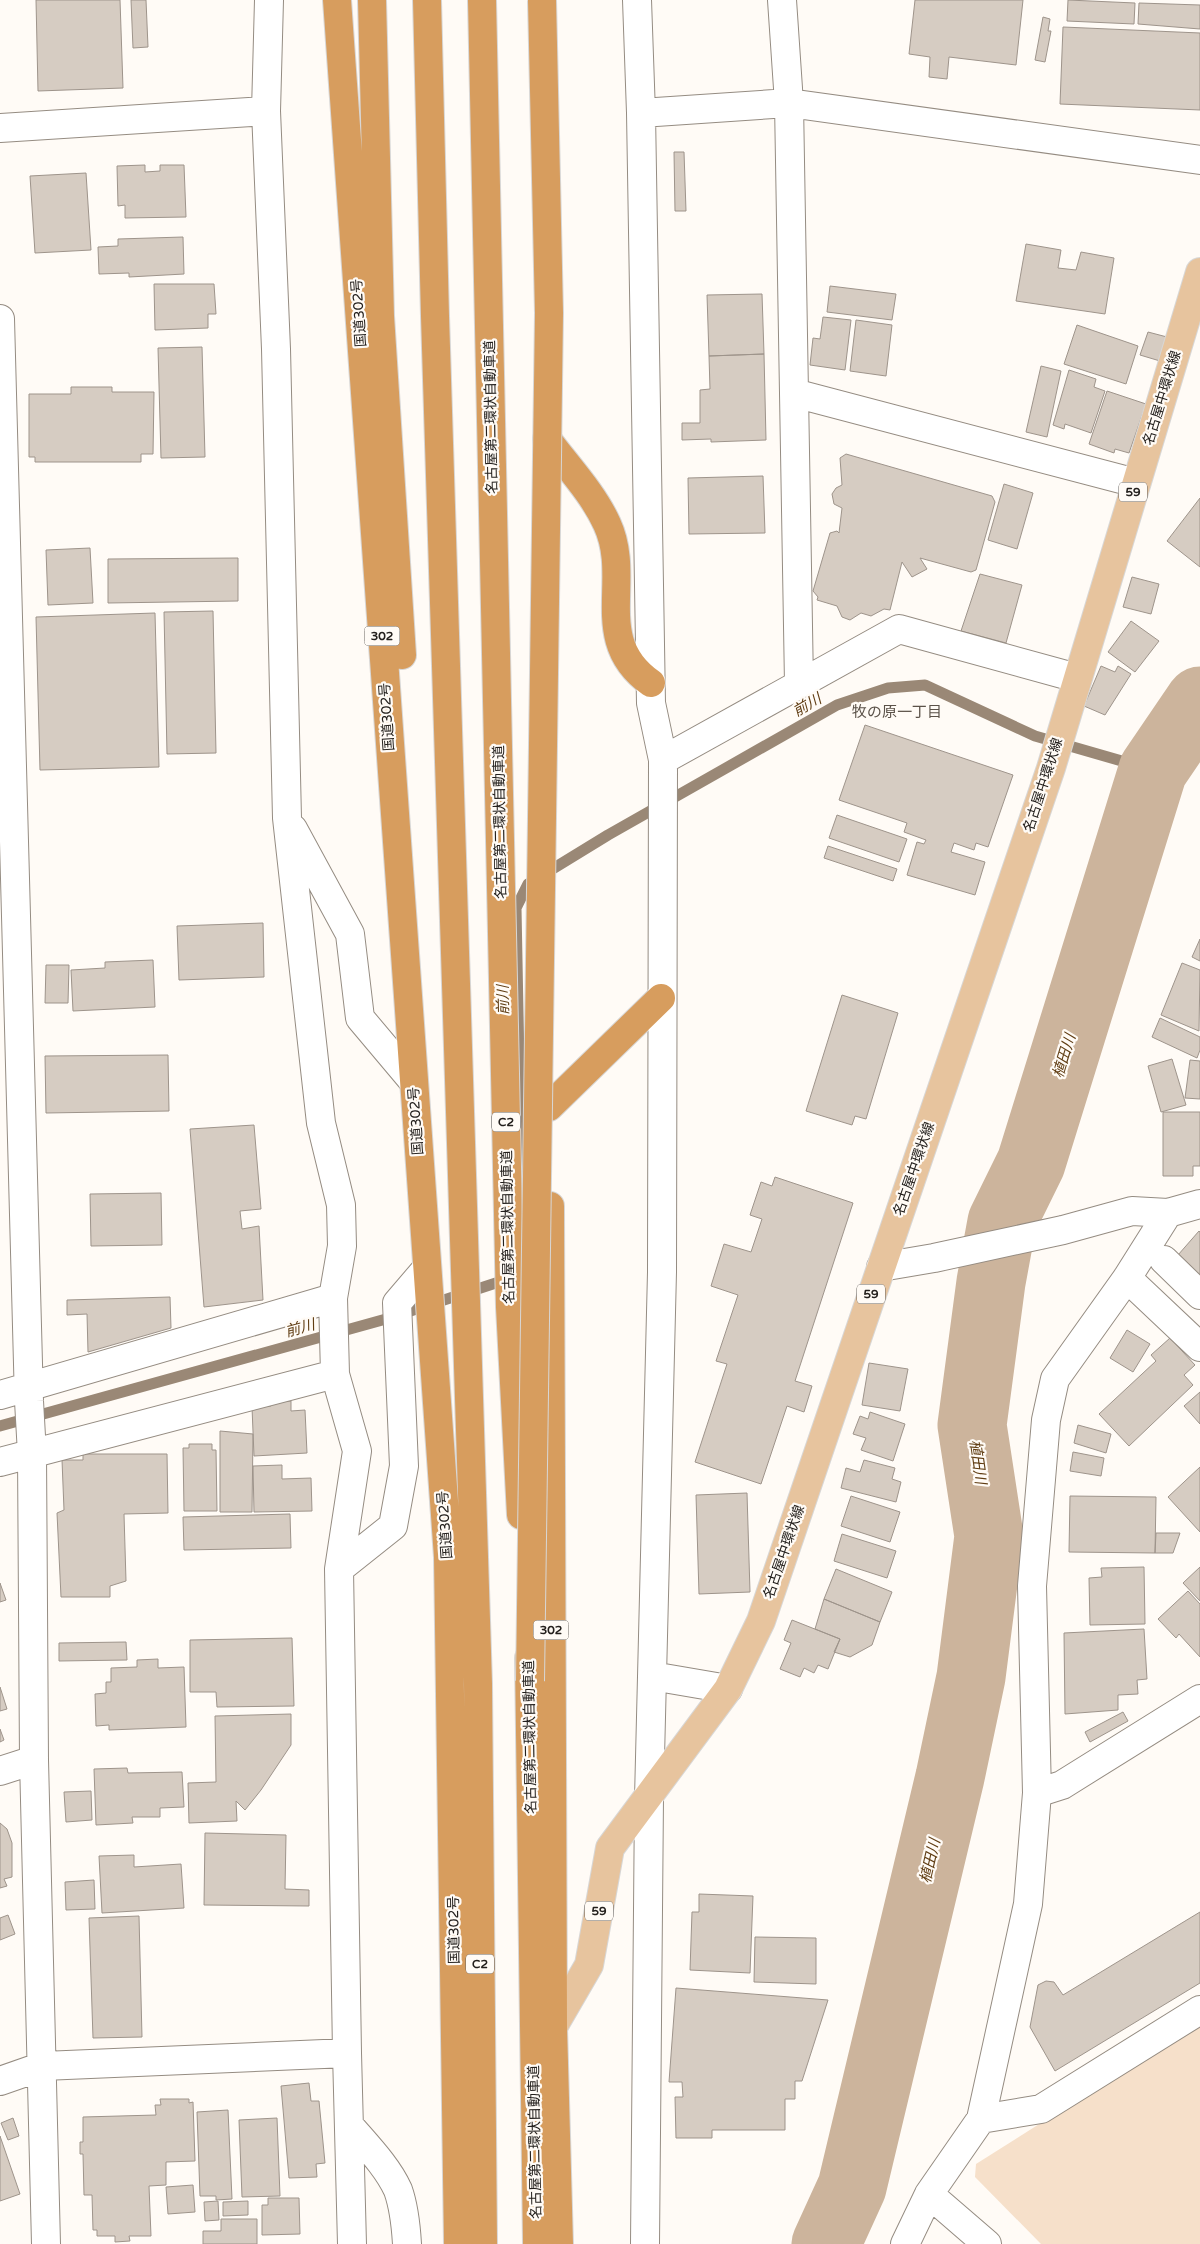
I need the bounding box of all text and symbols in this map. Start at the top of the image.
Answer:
street label: 国道302号 [348,278,370,348]
street label: 名古屋第二環状自動車道 [481,340,501,494]
street label: 名古屋中環状線 [1140,349,1184,447]
road number: 59 [1119,482,1147,502]
road number: 302 [364,626,400,646]
street label: 国道302号 [376,682,398,752]
water label: 前川 [790,689,826,720]
district label: 牧の原一丁目 [852,703,942,721]
street label: 名古屋中環状線 [1020,736,1066,834]
street label: 名古屋第二環状自動車道 [490,745,510,899]
water label: 前川 [494,983,512,1015]
water label: 植田川 [1049,1030,1080,1080]
street label: 国道302号 [405,1086,427,1156]
road number: C2 [492,1112,520,1132]
street label: 名古屋中環状線 [890,1120,938,1218]
street label: 名古屋第二環状自動車道 [498,1150,518,1304]
road number: 59 [857,1285,885,1304]
water label: 前川 [283,1315,319,1341]
water label: 植田川 [966,1438,990,1488]
street label: 国道302号 [434,1490,456,1560]
street label: 名古屋中環状線 [760,1503,808,1601]
road number: 302 [534,1620,568,1640]
street label: 名古屋第二環状自動車道 [520,1660,540,1814]
water label: 植田川 [916,1835,944,1885]
street label: 国道302号 [445,1896,463,1964]
road number: 59 [585,1902,613,1920]
road number: C2 [466,1955,494,1974]
street label: 名古屋第二環状自動車道 [525,2065,545,2219]

